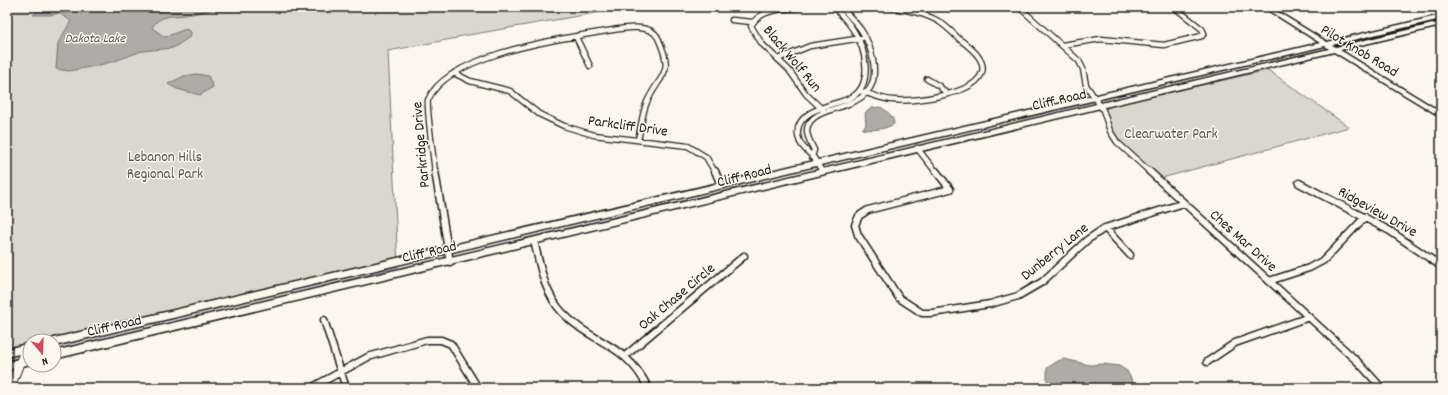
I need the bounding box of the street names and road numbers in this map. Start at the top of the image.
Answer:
street label: Pilot Knob Road [1316,20,1402,84]
street label: Black Wolf Run [757,21,826,98]
street label: Cliff Road [1030,84,1089,118]
street label: Parkridge Drive [407,100,437,189]
street label: Parkcliff Drive [586,110,669,144]
street label: Cliff Road [715,160,774,194]
street label: Ridgeview Drive [1333,182,1421,244]
street label: Ches Mar Drive [1204,205,1282,278]
street label: Dunberry Lane [1017,218,1094,287]
street label: Cliff Road [400,236,459,270]
street label: Oak Chase Circle [634,258,721,336]
street label: Cliff Road [85,310,144,344]

